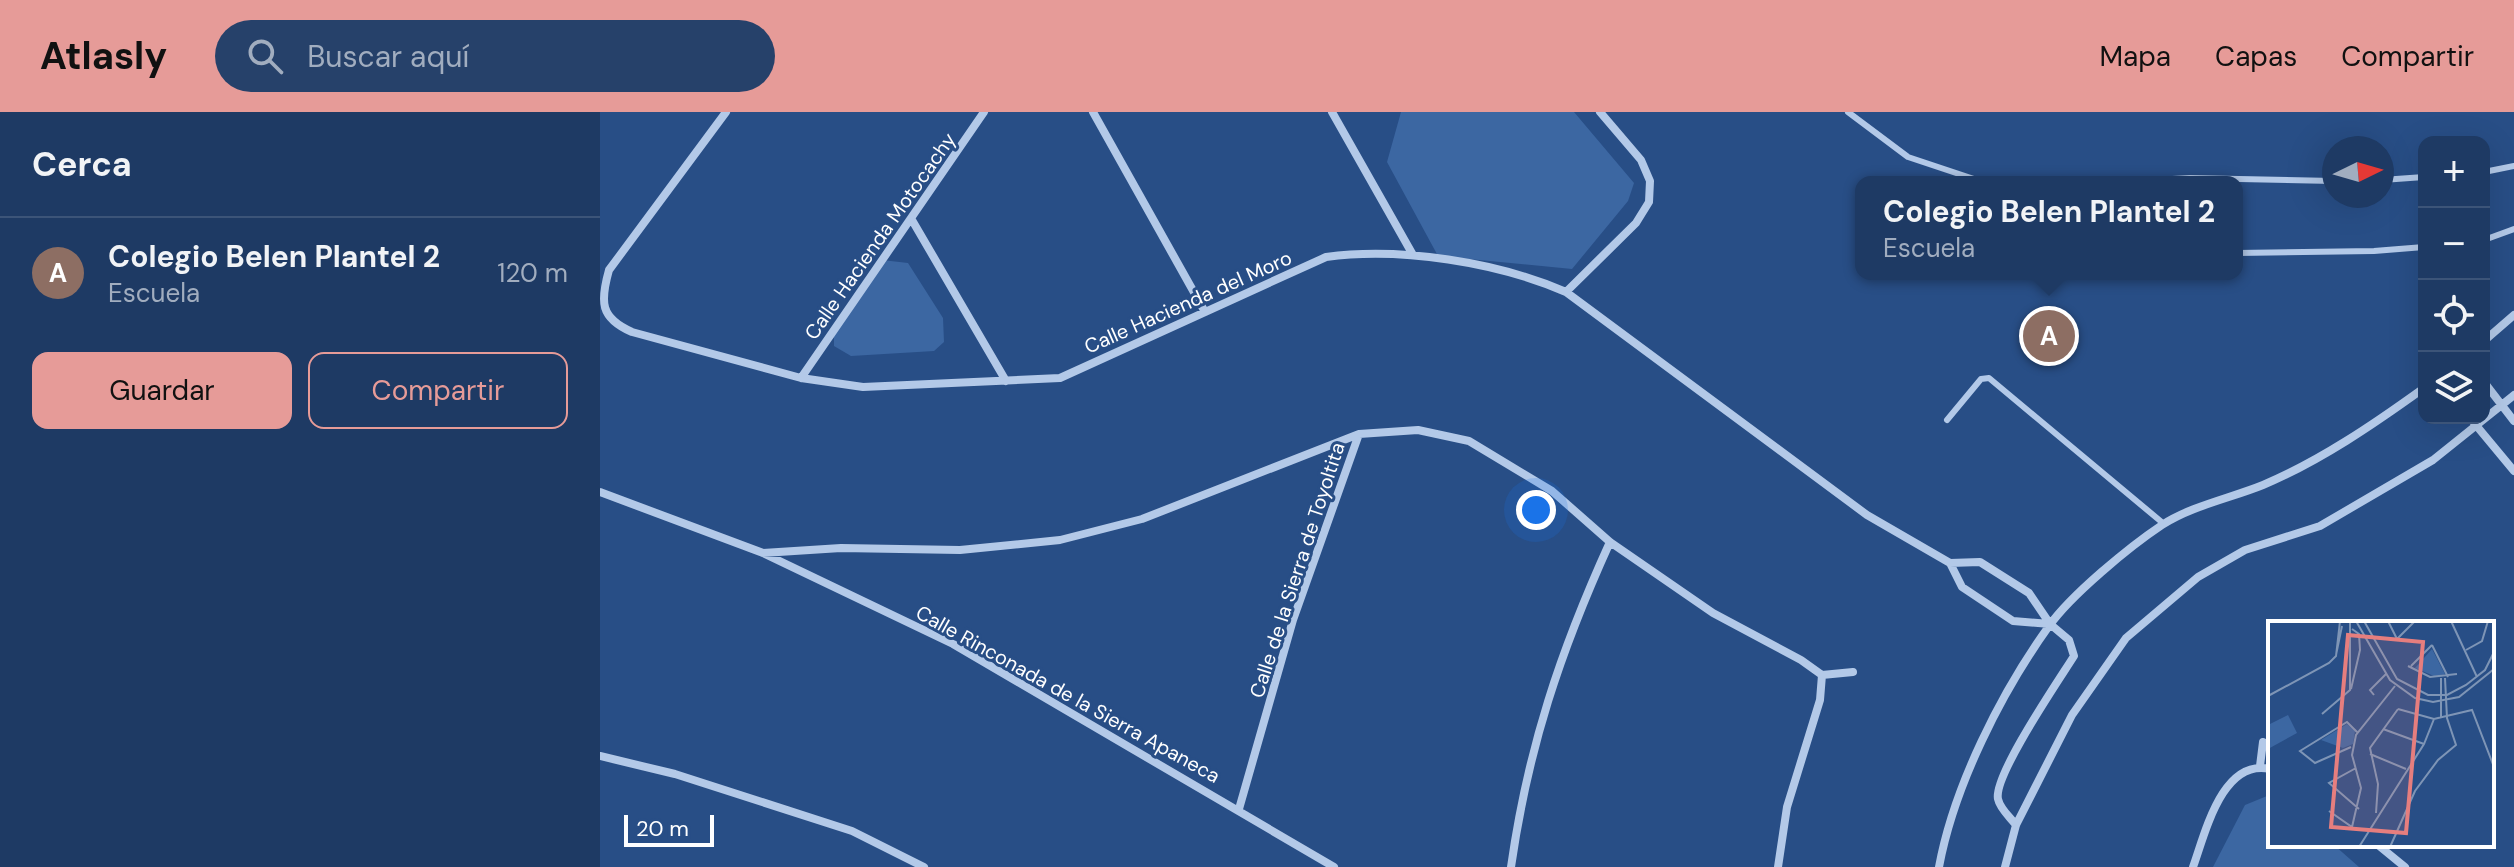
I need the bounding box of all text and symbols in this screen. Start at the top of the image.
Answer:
search box [215,20,775,92]
text: Atlasly [40,31,167,81]
icon: search [243,34,287,78]
text: Buscar aquí [307,37,469,76]
text: Mapa [2100,38,2171,75]
text: Capas [2215,38,2297,75]
text: Compartir [2341,38,2474,75]
street label: Calle Hacienda Motocachy [799,127,961,345]
north arrow [2322,136,2394,208]
map controls [2418,136,2490,424]
button: + [2418,136,2490,208]
text: Cerca [32,142,132,187]
popup [1855,176,2243,280]
text: Colegio Belen Plantel 2 [1883,192,2215,231]
button: − [2418,208,2490,280]
text: Escuela [1883,231,1975,265]
text: Colegio Belen Plantel 2 [108,237,440,276]
street label: Calle Hacienda del Moro [1080,244,1296,360]
text: A [49,256,67,290]
text: 120 m [497,256,568,290]
text: Escuela [108,276,200,310]
button: locate [2418,280,2490,352]
pin: A [2023,306,2075,366]
button: Guardar [32,352,292,429]
button: Compartir [308,352,568,429]
button: layers [2418,352,2490,424]
street label: Calle de la Sierra de Toyoltita [1243,439,1351,701]
your location [1516,490,1556,530]
street label: Calle Rinconada de la Sierra Apaneca [911,599,1225,789]
inset map [2268,621,2494,847]
scale bar [624,811,714,847]
text: 20 m [636,814,689,843]

